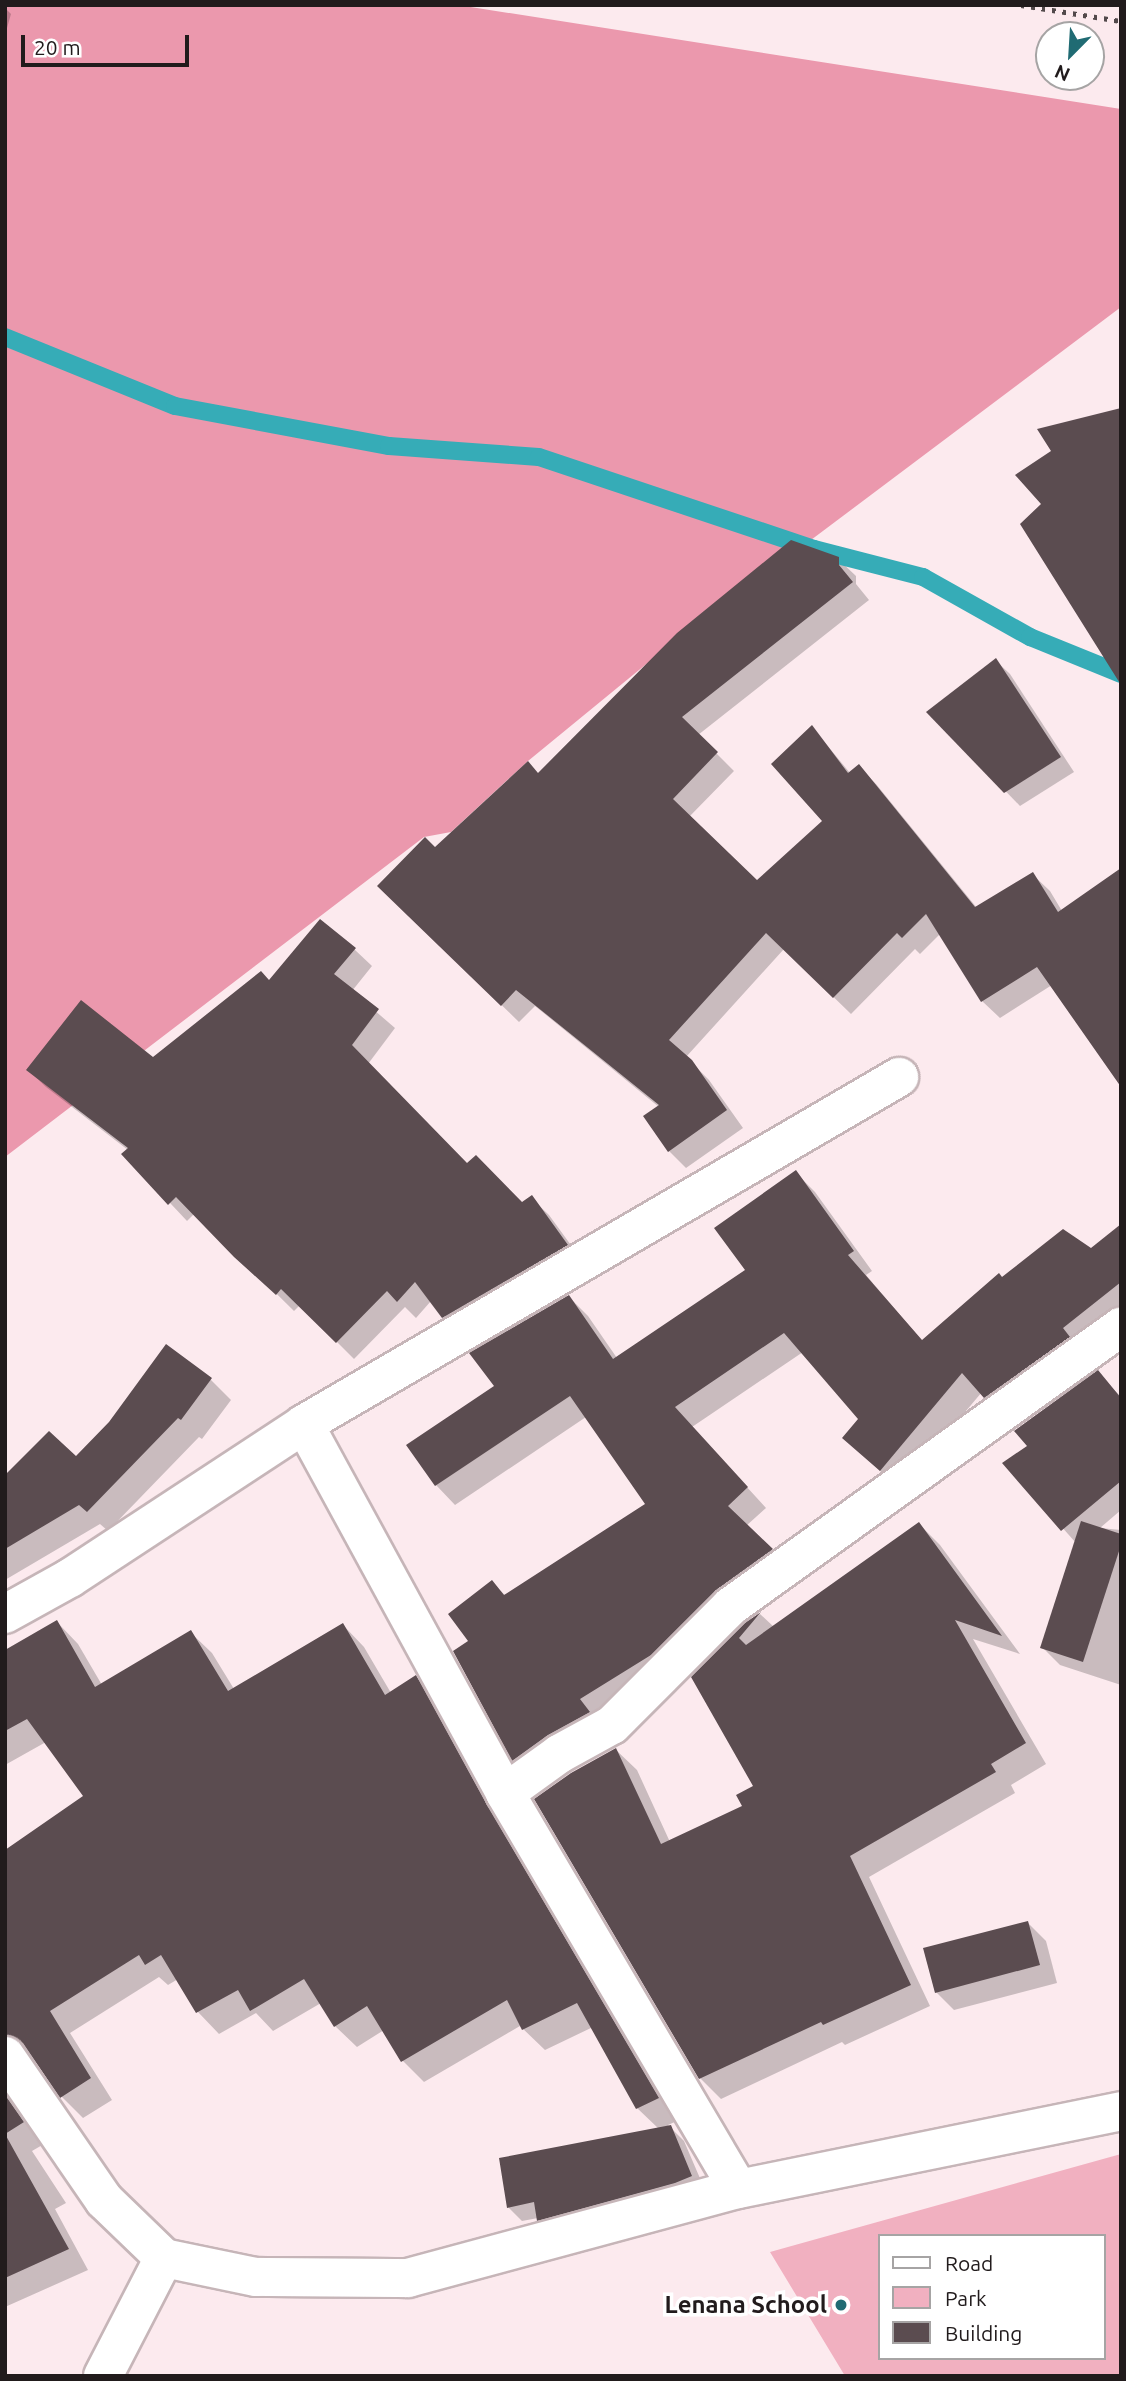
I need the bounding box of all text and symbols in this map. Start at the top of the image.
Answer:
scale bar [24,21,192,65]
north arrow [1035,21,1105,91]
text: 20 m [34,35,81,59]
text: N [1051,60,1073,86]
legend [878,2234,1105,2360]
text: Road [945,2251,993,2275]
text: Park [945,2286,987,2310]
place label: Lenana School [665,2291,827,2319]
marker: Lenana School [833,2297,849,2313]
text: Building [945,2321,1022,2345]

